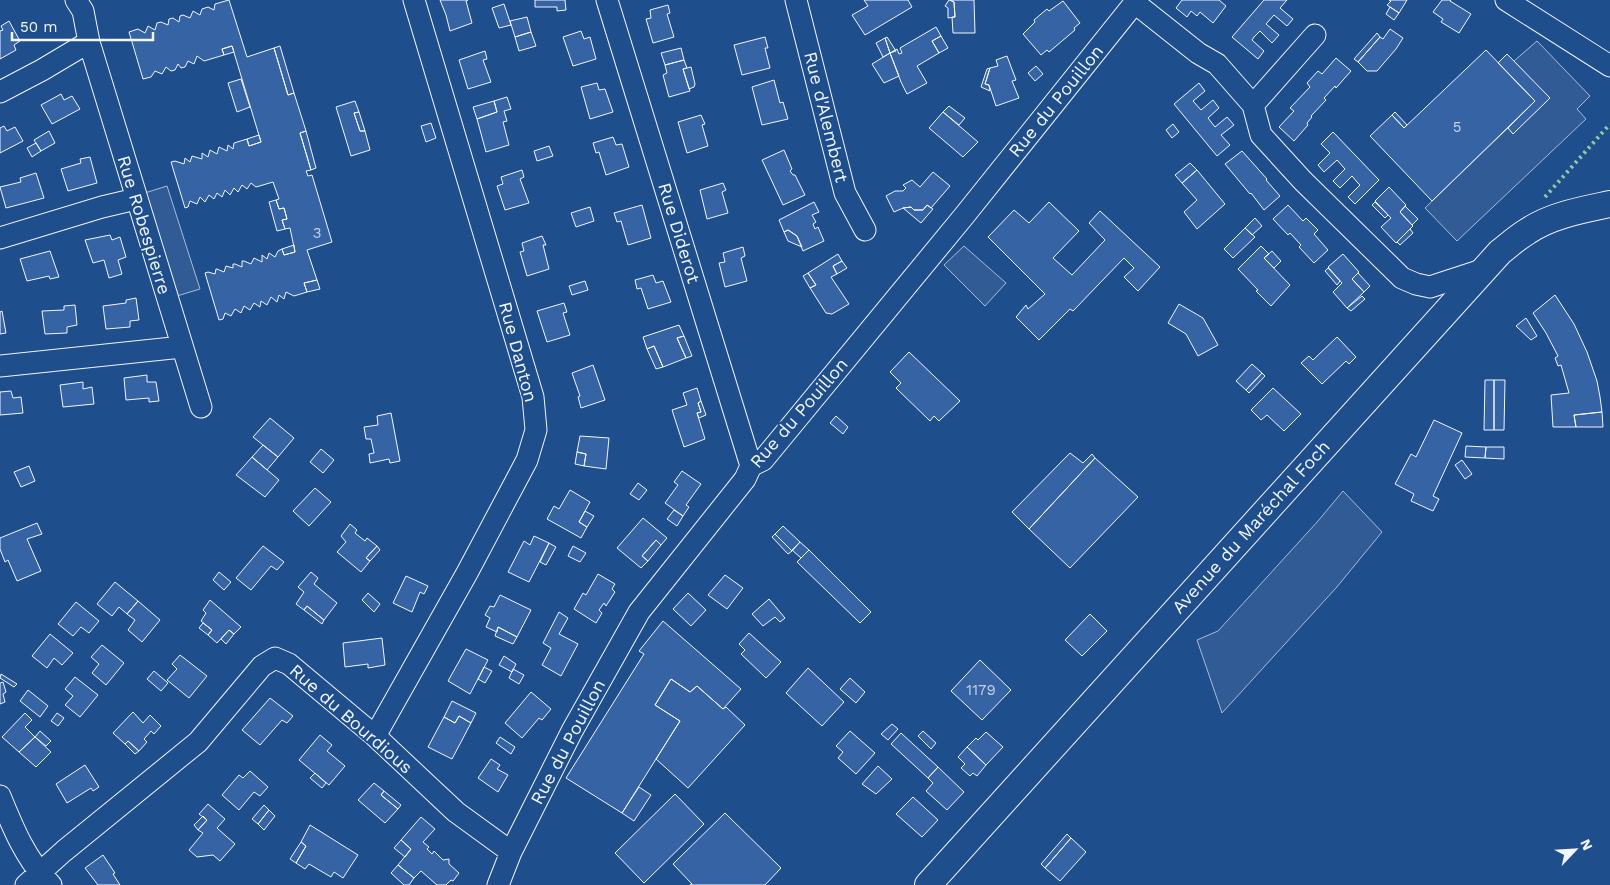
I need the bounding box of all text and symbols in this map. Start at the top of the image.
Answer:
scale bar [12,10,154,42]
text: 50 m [20,18,57,36]
street label: Rue du Pouillon [1004,40,1107,161]
street label: Rue d'Alembert [800,49,853,185]
house number: 5 [1453,118,1461,136]
street label: Rue Robespierre [113,153,176,297]
street label: Rue Diderot [654,180,705,286]
house number: 3 [313,224,321,242]
street label: Rue Danton [495,299,542,404]
street label: Rue du Pouillon [745,354,852,472]
street label: Avenue du Maréchal Foch [1167,436,1334,618]
street label: Rue du Bourdious [286,659,417,778]
street label: Rue du Pouillon [526,676,609,808]
house number: 1179 [966,681,996,699]
north arrow [1550,825,1600,875]
text: N [1577,836,1596,853]

